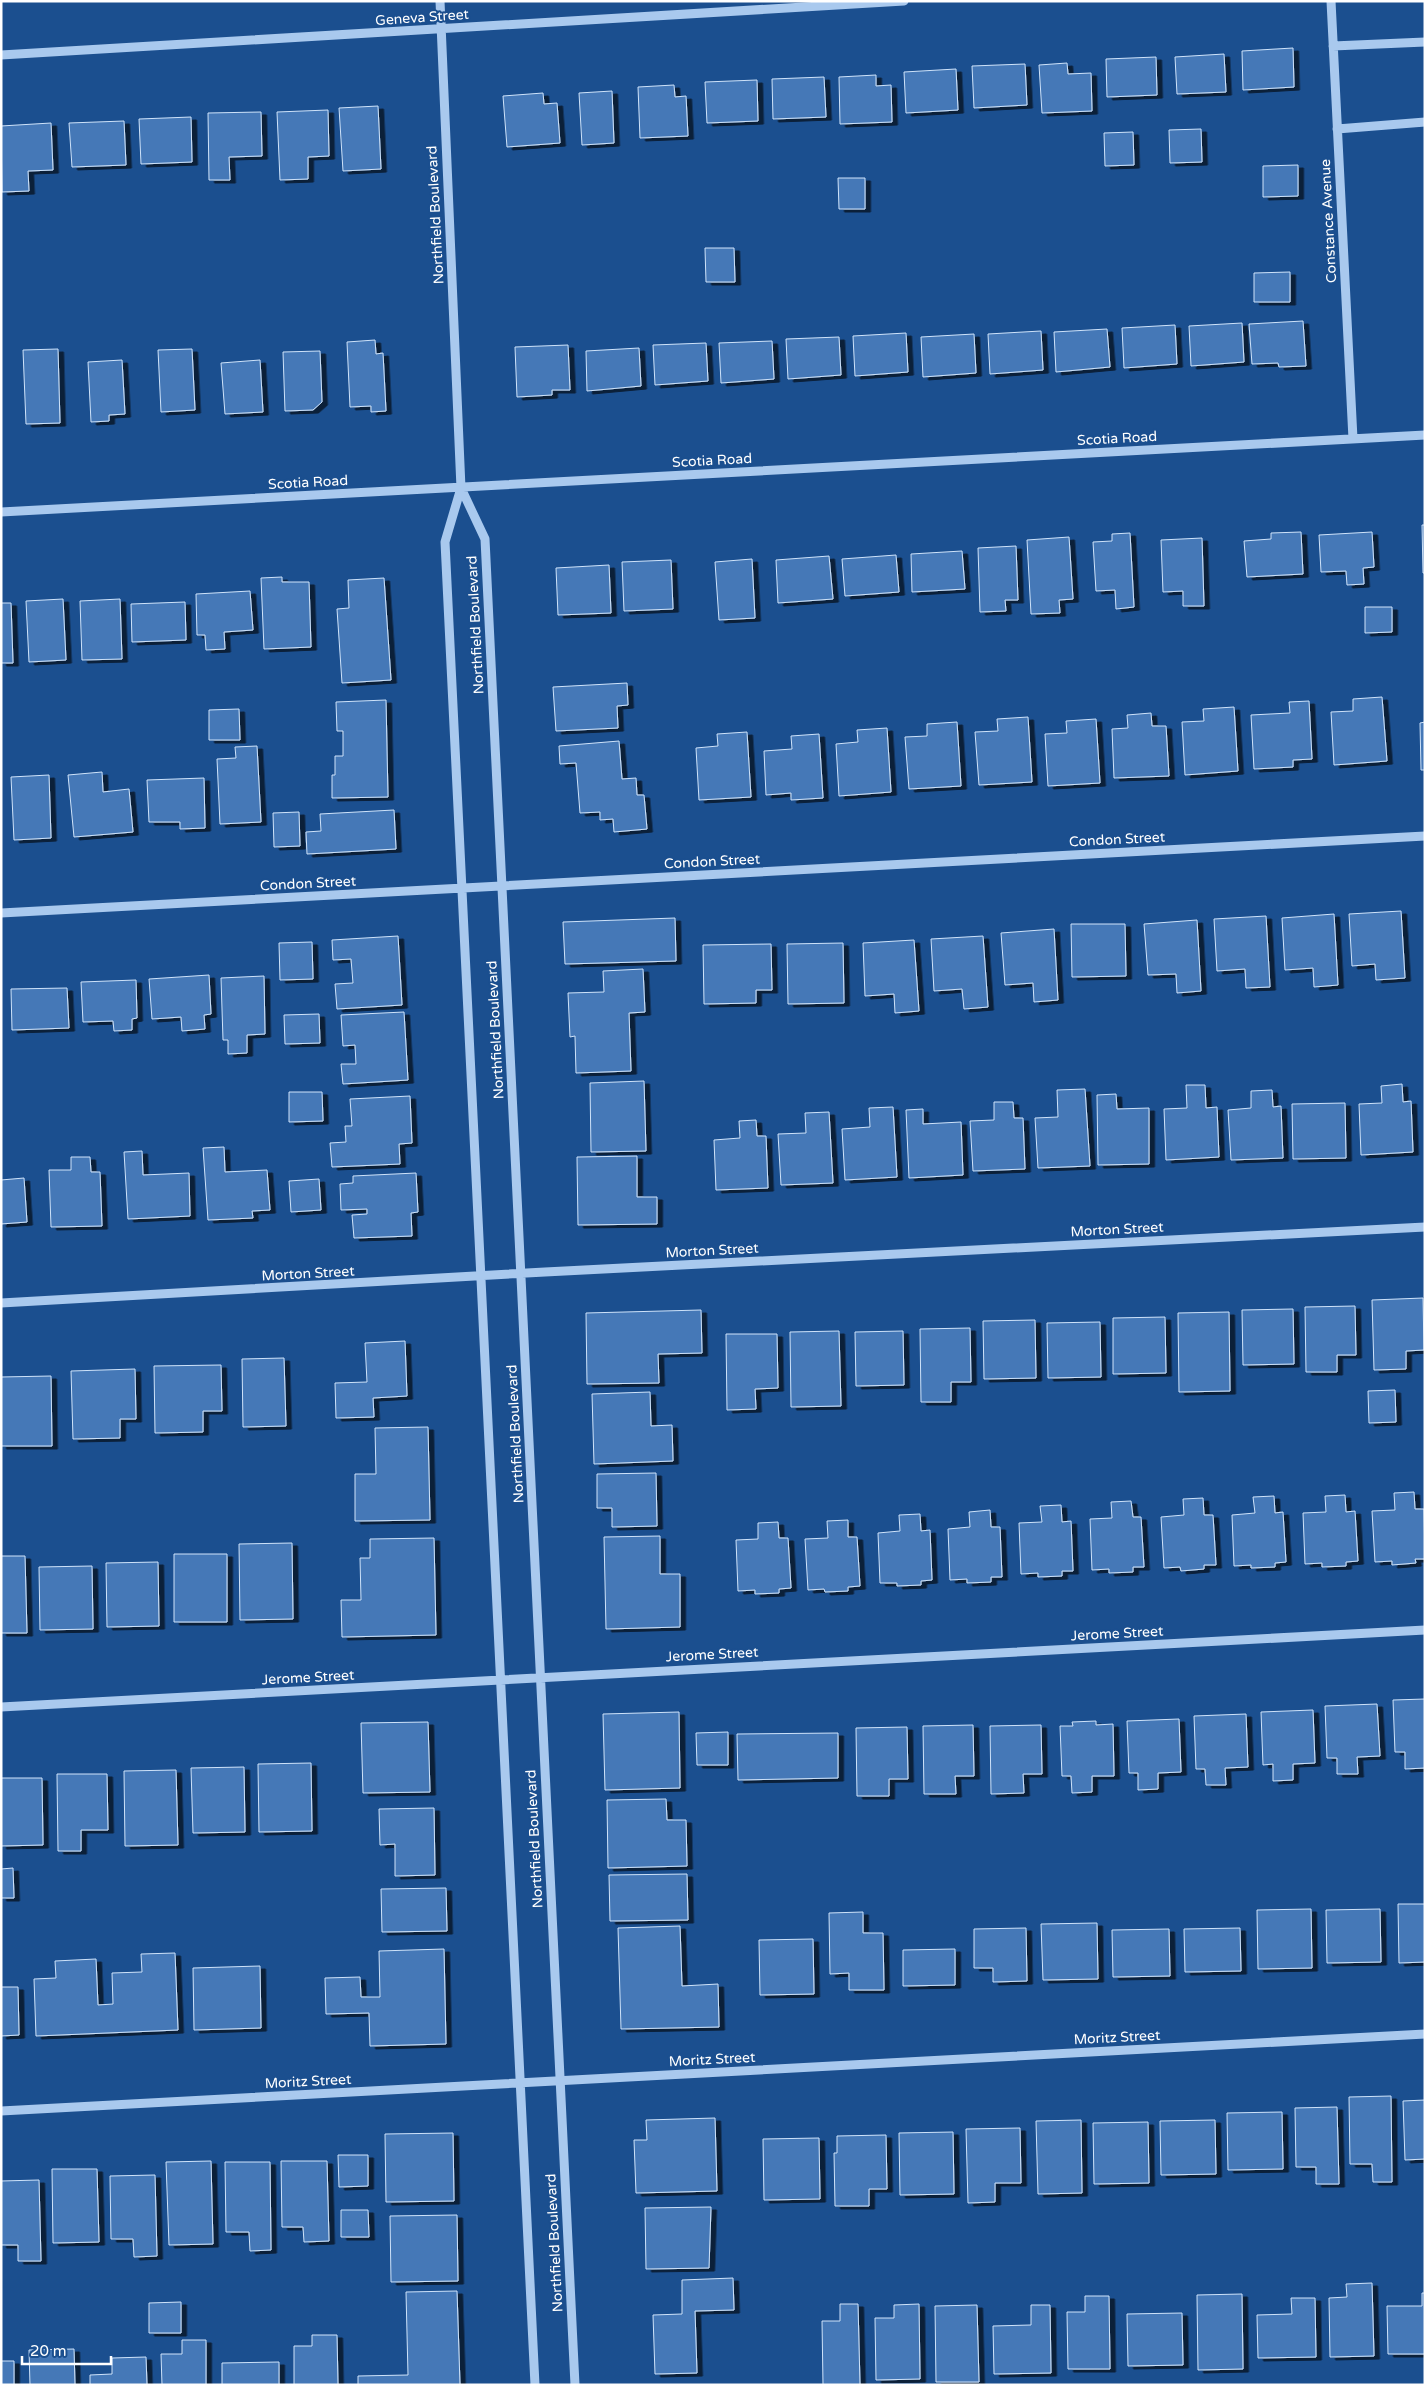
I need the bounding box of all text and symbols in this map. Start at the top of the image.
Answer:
street label: Geneva Street [375,6,470,29]
street label: Northfield Boulevard [423,145,448,285]
street label: Constance Avenue [1317,159,1340,283]
street label: Scotia Road [1077,428,1157,449]
street label: Scotia Road [672,450,752,471]
street label: Scotia Road [268,472,348,493]
street label: Northfield Boulevard [463,555,488,695]
street label: Condon Street [1069,828,1166,851]
street label: Condon Street [664,850,761,873]
street label: Condon Street [260,872,357,895]
street label: Northfield Boulevard [483,960,508,1100]
street label: Morton Street [1070,1219,1165,1240]
street label: Morton Street [665,1240,760,1261]
street label: Morton Street [261,1263,356,1284]
street label: Northfield Boulevard [503,1364,528,1504]
street label: Jerome Street [1070,1623,1164,1644]
street label: Jerome Street [665,1644,759,1665]
street label: Jerome Street [261,1667,355,1688]
street label: Northfield Boulevard [522,1769,547,1909]
street label: Moritz Street [1073,2027,1161,2048]
street label: Moritz Street [668,2049,756,2070]
street label: Moritz Street [264,2071,352,2092]
street label: Northfield Boulevard [542,2173,567,2313]
scale bar [22,2334,111,2366]
text: 20 m [30,2342,67,2360]

